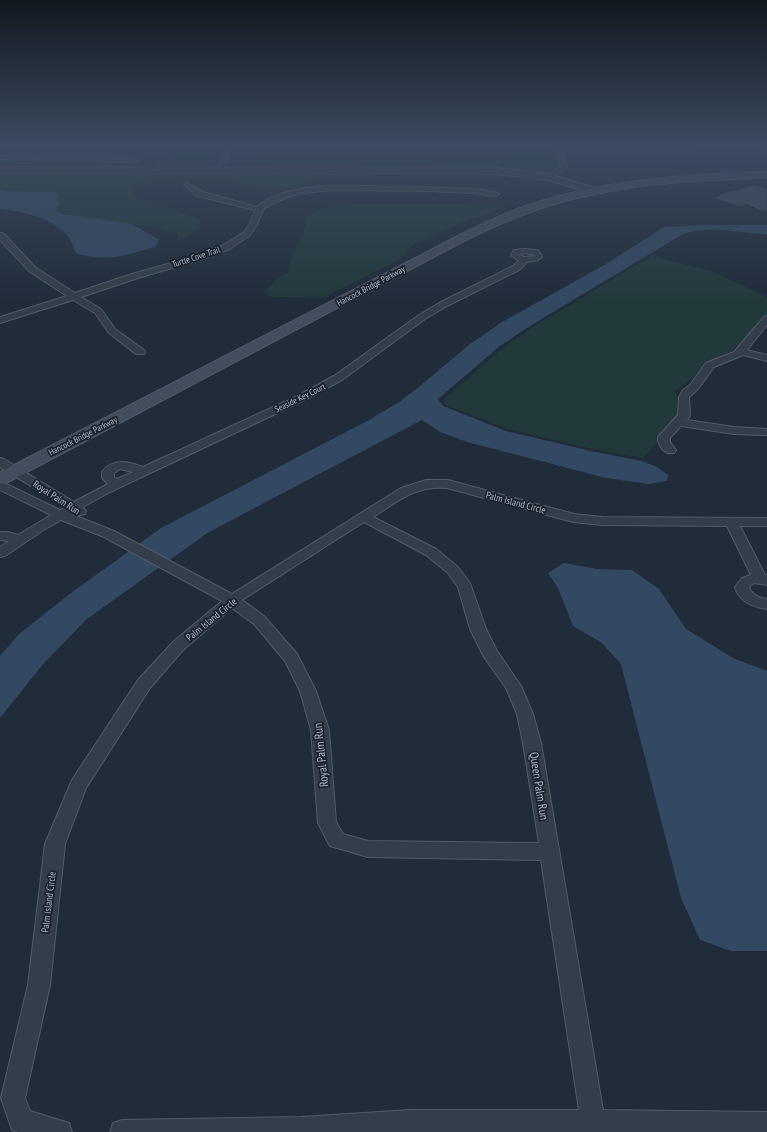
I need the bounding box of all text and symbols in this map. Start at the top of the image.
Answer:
street label: Turtle Cove Trail [170,243,222,269]
street label: Hancock Bridge Parkway [335,263,407,308]
street label: Seaside Key Court [273,380,327,415]
street label: Hancock Bridge Parkway [47,413,119,458]
street label: Royal Palm Run [31,477,83,517]
street label: Palm Island Circle [484,488,547,517]
street label: Palm Island Circle [183,595,239,644]
street label: Royal Palm Run [310,722,331,788]
street label: Queen Palm Run [527,751,552,821]
street label: Palm Island Circle [38,871,59,933]

